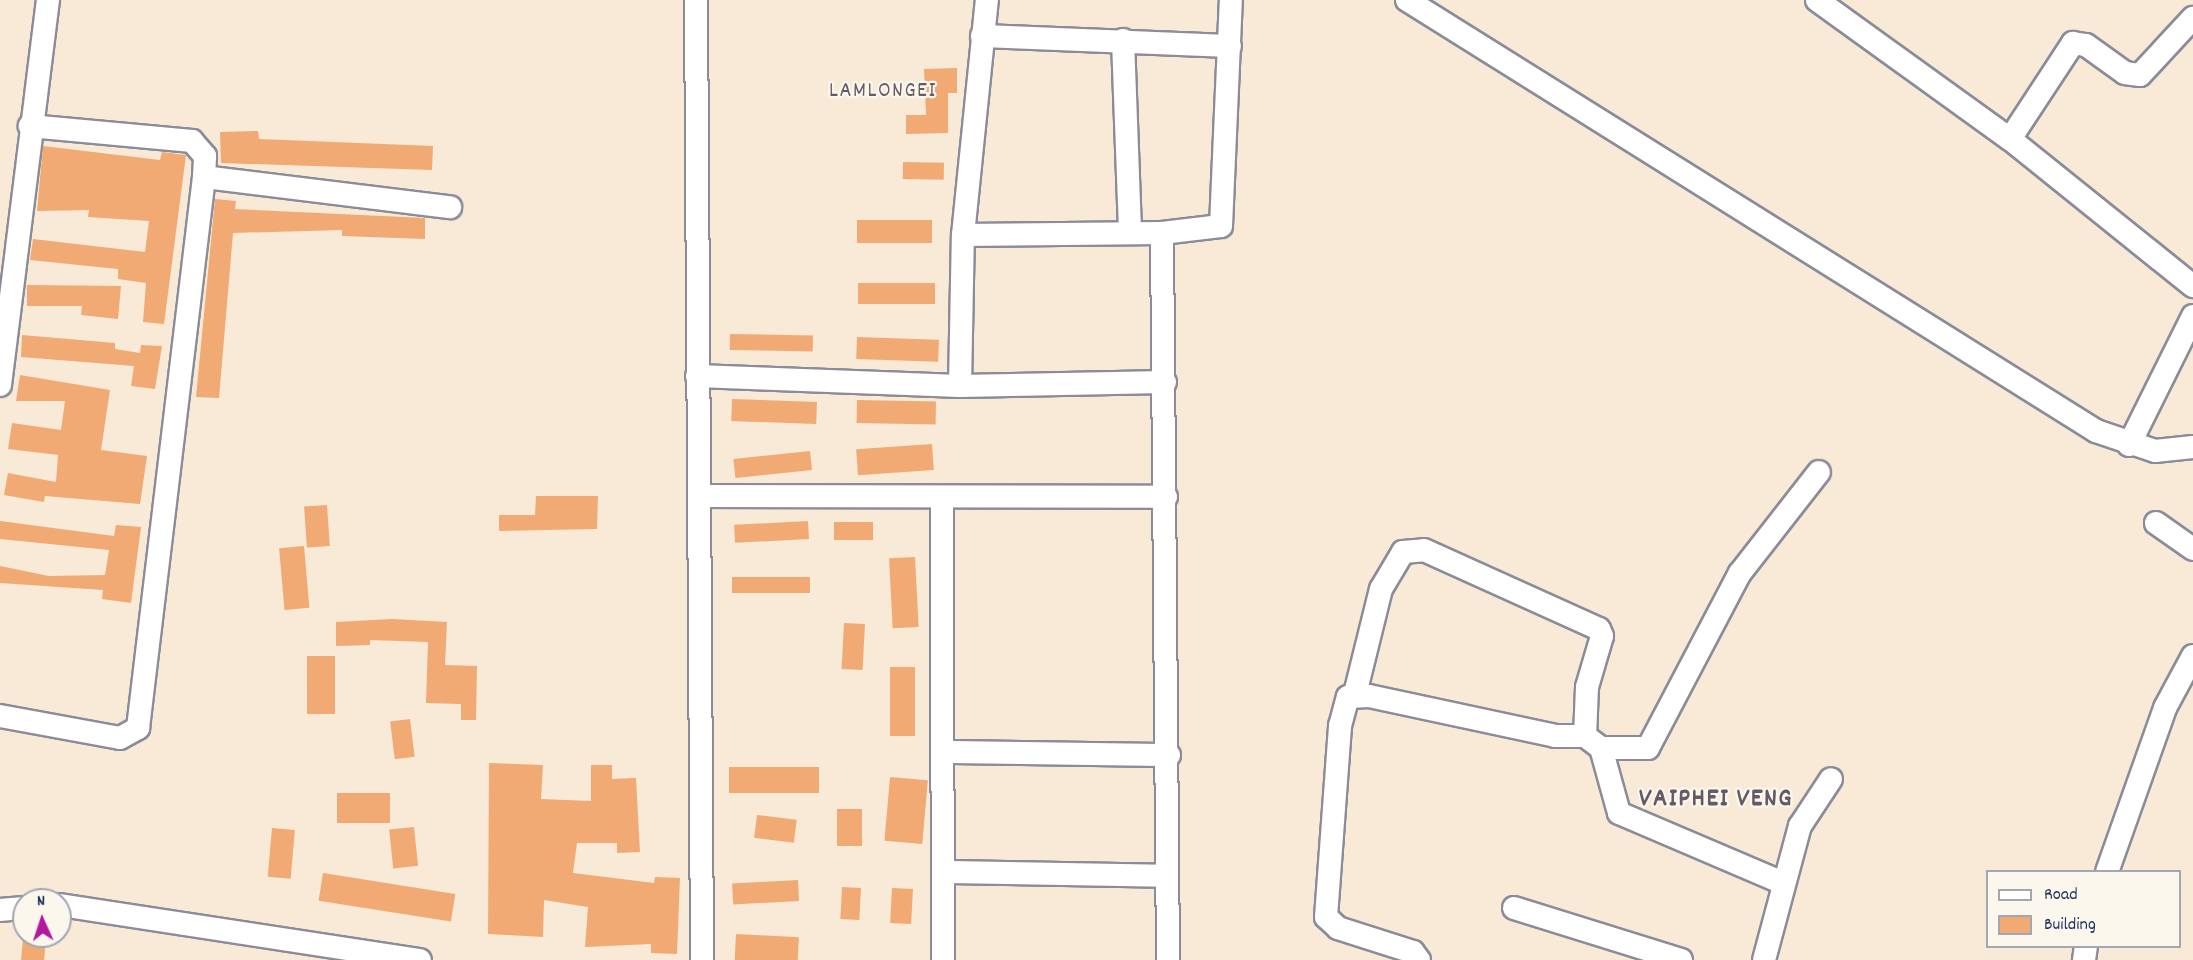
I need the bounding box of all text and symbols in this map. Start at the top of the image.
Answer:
district label: LAMLONGEI [829,79,937,105]
district label: VAIPHEI VENG [1639,784,1793,816]
legend [1986,870,2181,948]
text: Road [2044,883,2078,908]
north arrow [12,888,72,948]
text: N [37,890,46,913]
text: Building [2044,913,2096,938]

